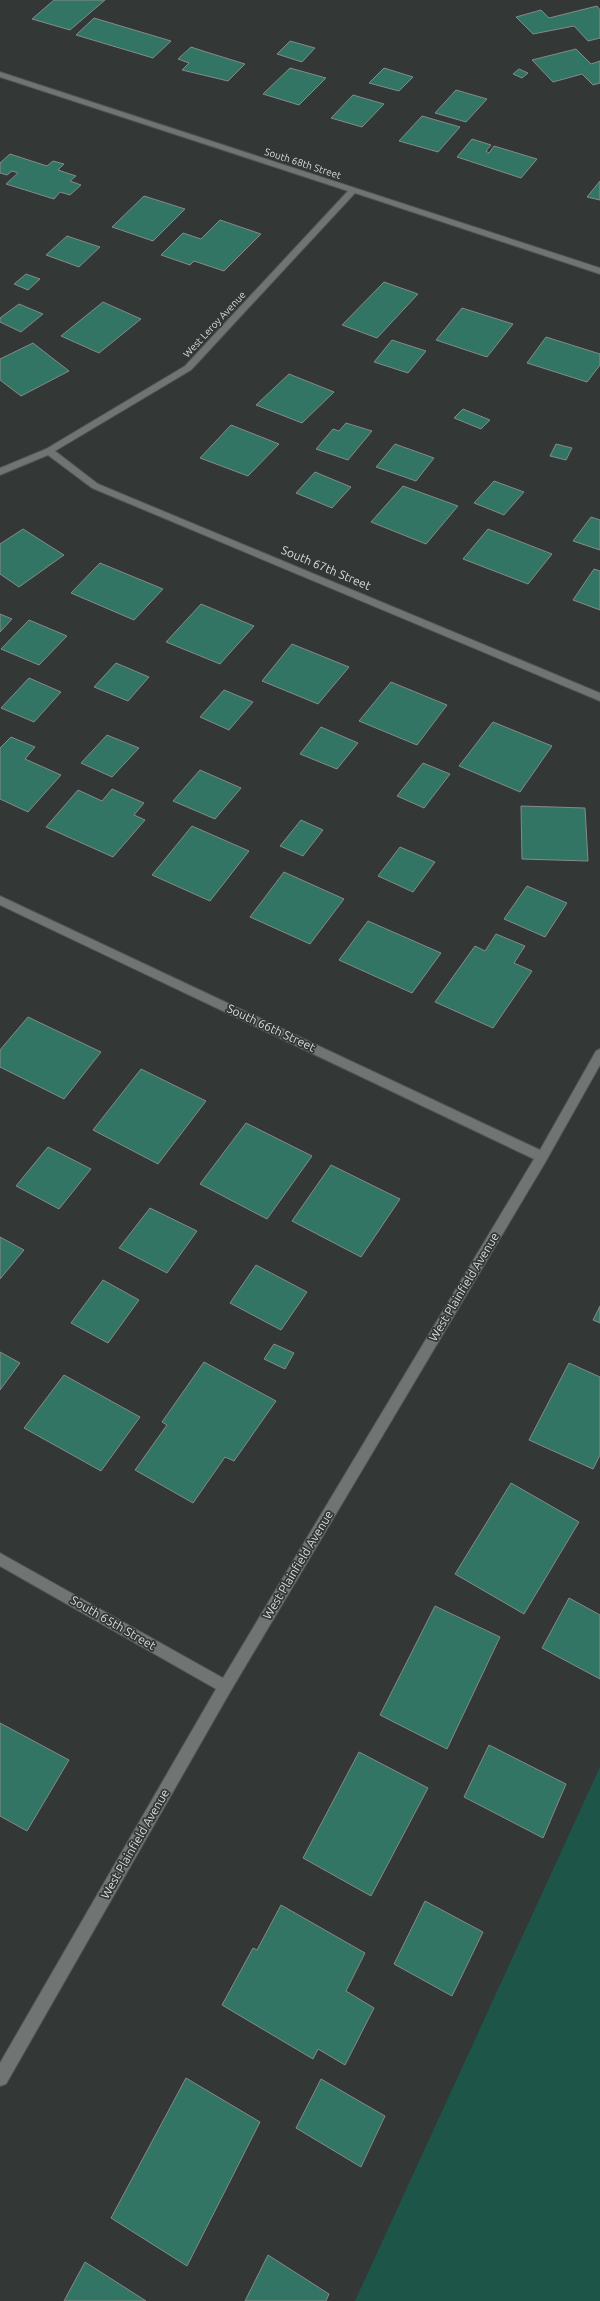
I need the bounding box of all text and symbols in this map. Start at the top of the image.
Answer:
street label: South 68th Street [263,146,343,181]
street label: West Leroy Avenue [181,289,248,360]
street label: South 67th Street [280,543,373,592]
street label: South 66th Street [225,1001,318,1054]
street label: West Plainfield Avenue [426,1230,501,1343]
street label: West Plainfield Avenue [260,1508,335,1621]
street label: South 65th Street [68,1593,158,1652]
street label: West Plainfield Avenue [98,1787,171,1901]

